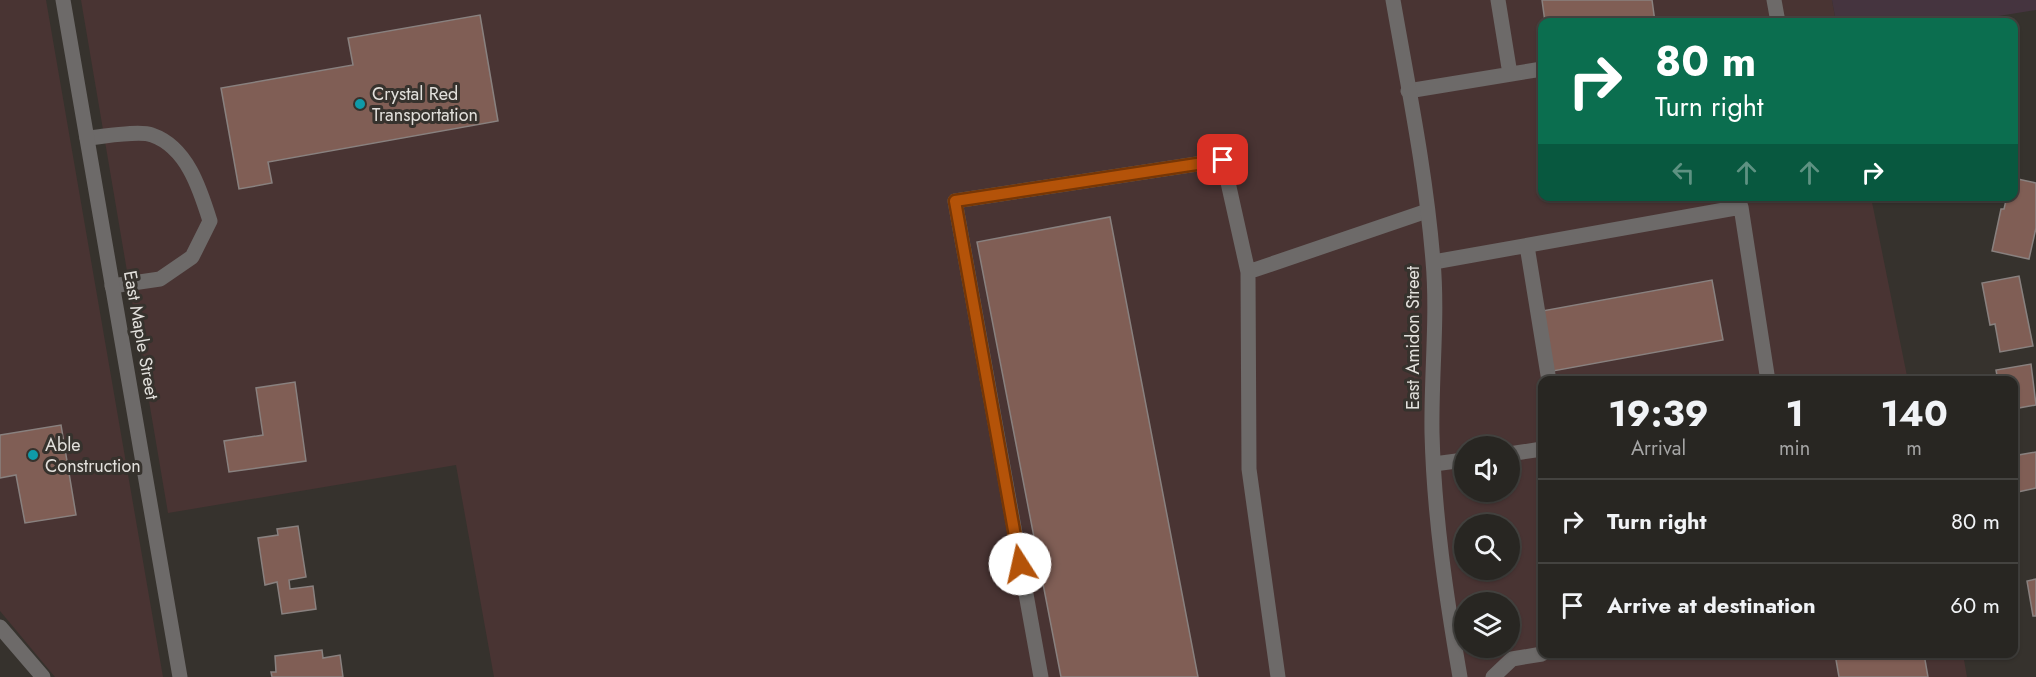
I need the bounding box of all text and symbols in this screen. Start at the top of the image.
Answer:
text: 80 m [1655,31,1756,92]
icon: right [1556,42,1634,120]
place label: Crystal Red Transportation [372,81,478,128]
text: Turn right [1655,87,1763,126]
marker: Crystal Red Transportation [353,97,367,111]
pin [1197,134,1248,185]
icon: arrive [1206,143,1239,176]
icon: left [1667,156,1700,189]
icon: ahead [1730,156,1763,189]
icon: ahead [1793,156,1826,189]
icon: right [1856,156,1889,189]
street label: East Amidon Street [1400,265,1426,410]
street label: East Maple Street [117,268,165,402]
text: 19:39 [1608,387,1709,439]
text: 1 [1785,387,1804,439]
text: 140 [1880,387,1948,439]
place label: Able Construction [45,432,141,479]
text: Arrival [1631,434,1686,463]
text: min [1779,434,1810,463]
text: m [1906,434,1922,463]
map controls [1454,436,1520,658]
button: sound [1454,436,1520,502]
marker: Able Construction [26,448,40,462]
icon: right [1556,505,1589,538]
text: Turn right [1607,505,1707,537]
text: 80 m [1951,505,2000,537]
button: search [1454,514,1520,580]
position arrow [988,532,1052,596]
icon: arrive [1556,589,1589,622]
text: Arrive at destination [1607,589,1816,621]
text: 60 m [1950,589,2000,621]
button: layers [1454,592,1520,658]

